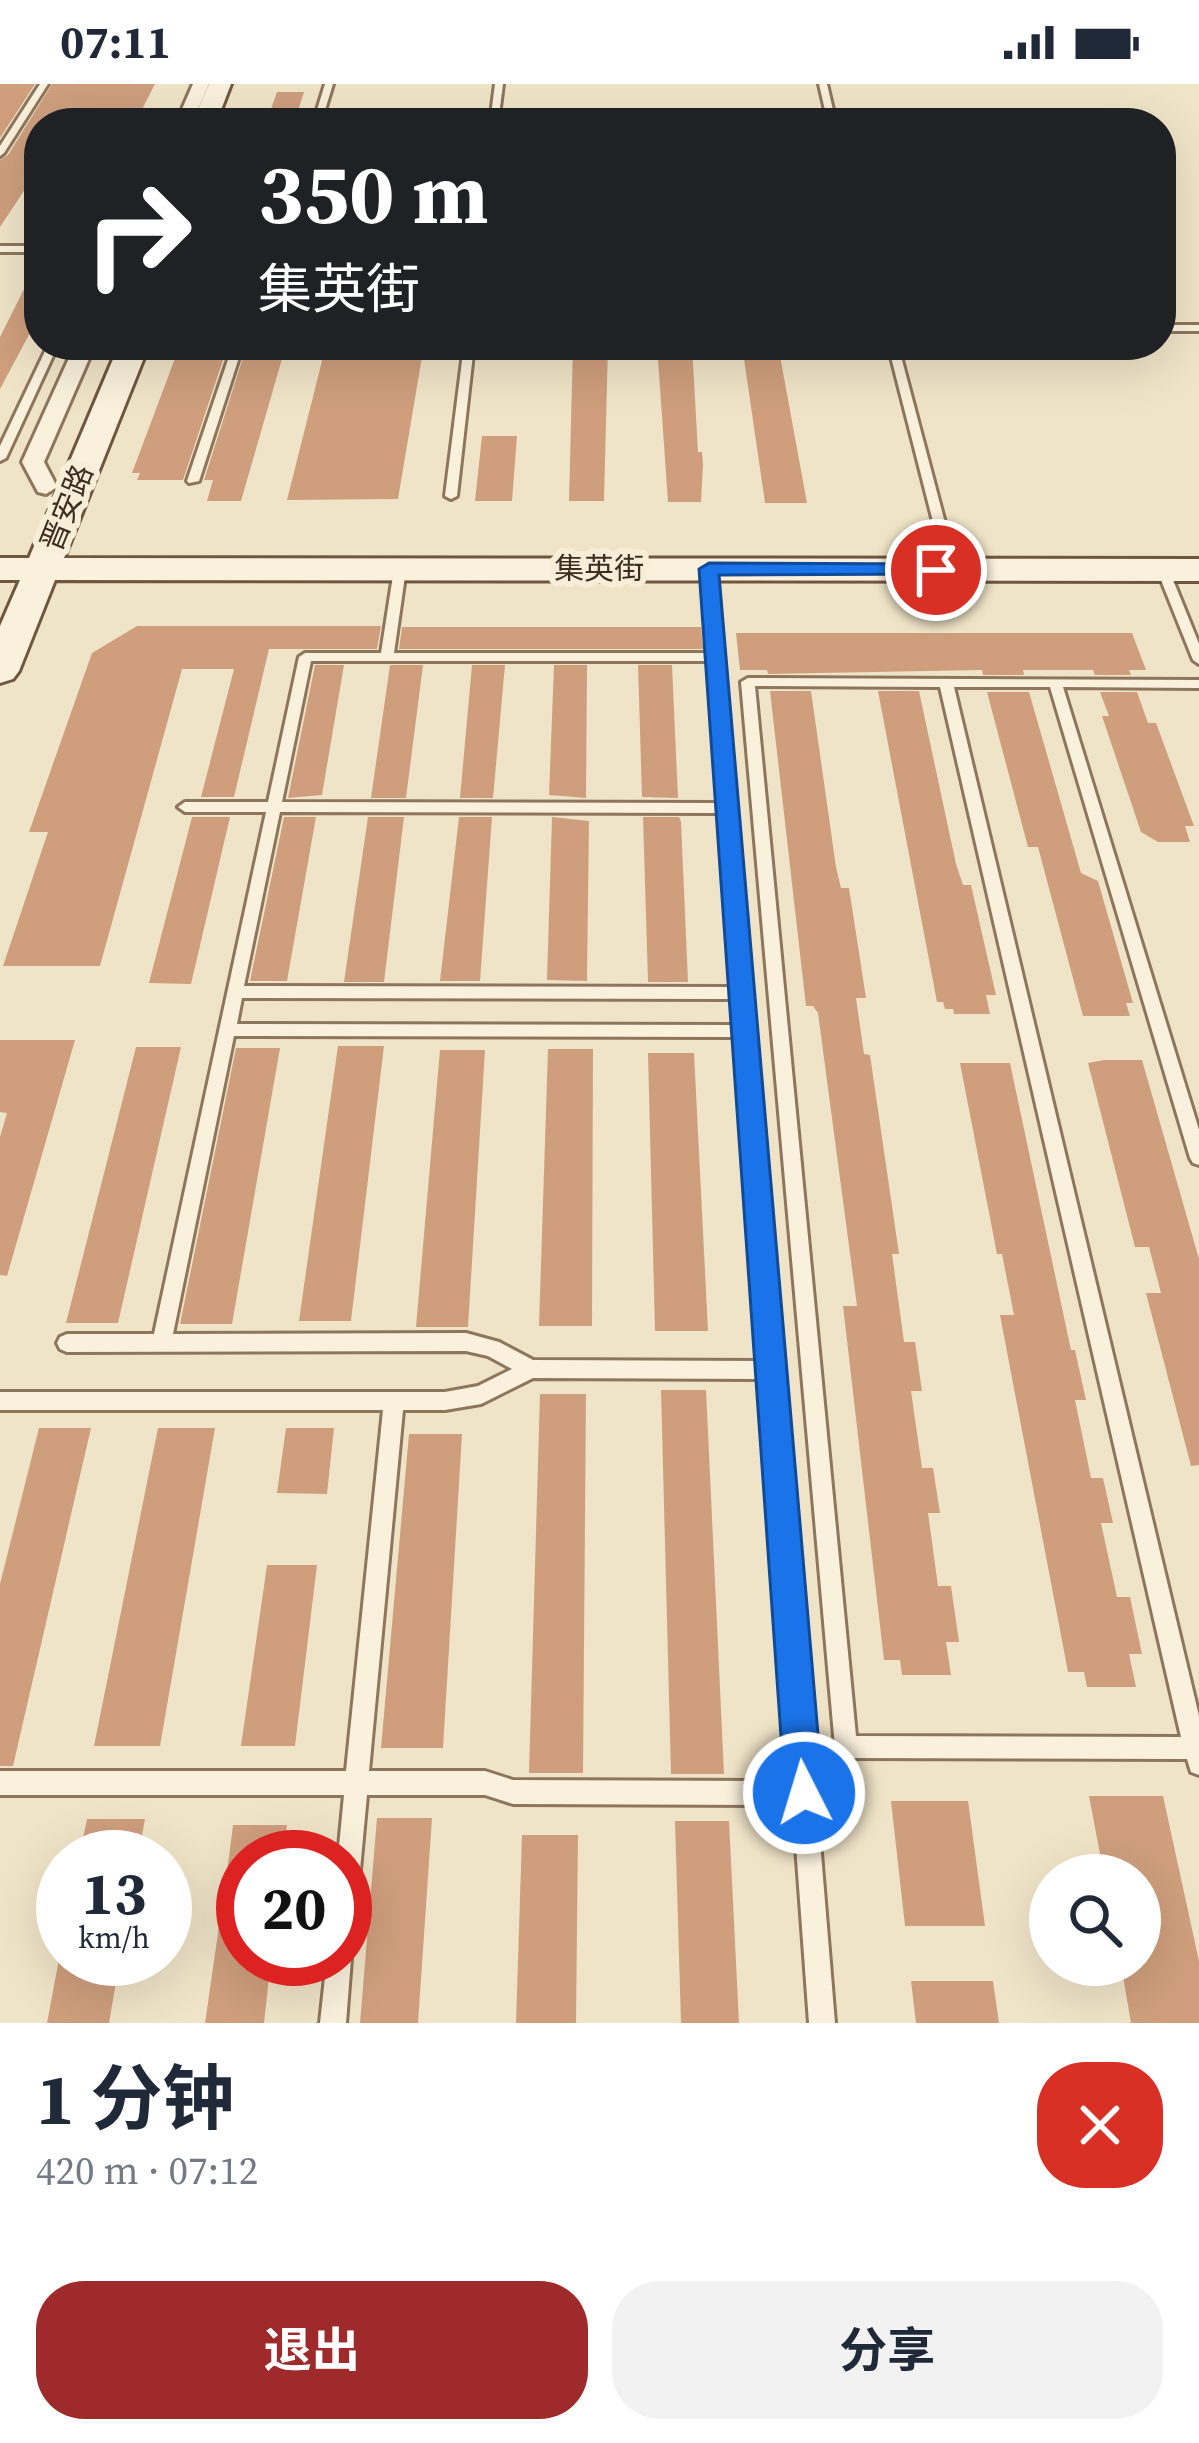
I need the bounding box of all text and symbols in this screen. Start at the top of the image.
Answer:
text: 07:11 [60,11,171,73]
text: 350 m [258,136,489,251]
icon: right [60,156,216,312]
text: 集英街 [258,252,420,326]
street label: 晋安路 [31,458,102,557]
pin [885,519,987,621]
icon: arrive [903,537,969,603]
street label: 集英街 [554,548,644,589]
position arrow [741,1730,867,1856]
speed limit sign: 20 [216,1830,372,1986]
text: 13 [81,1852,147,1934]
map controls [1029,1854,1161,1986]
button: search [1029,1854,1161,1986]
text: km/h [78,1917,150,1958]
text: 1 分钟 [36,2049,234,2148]
button: close [1037,2062,1163,2188]
text: 420 m · 07:12 [36,2144,258,2197]
button: 退出 [36,2281,588,2419]
button: 分享 [612,2281,1163,2419]

